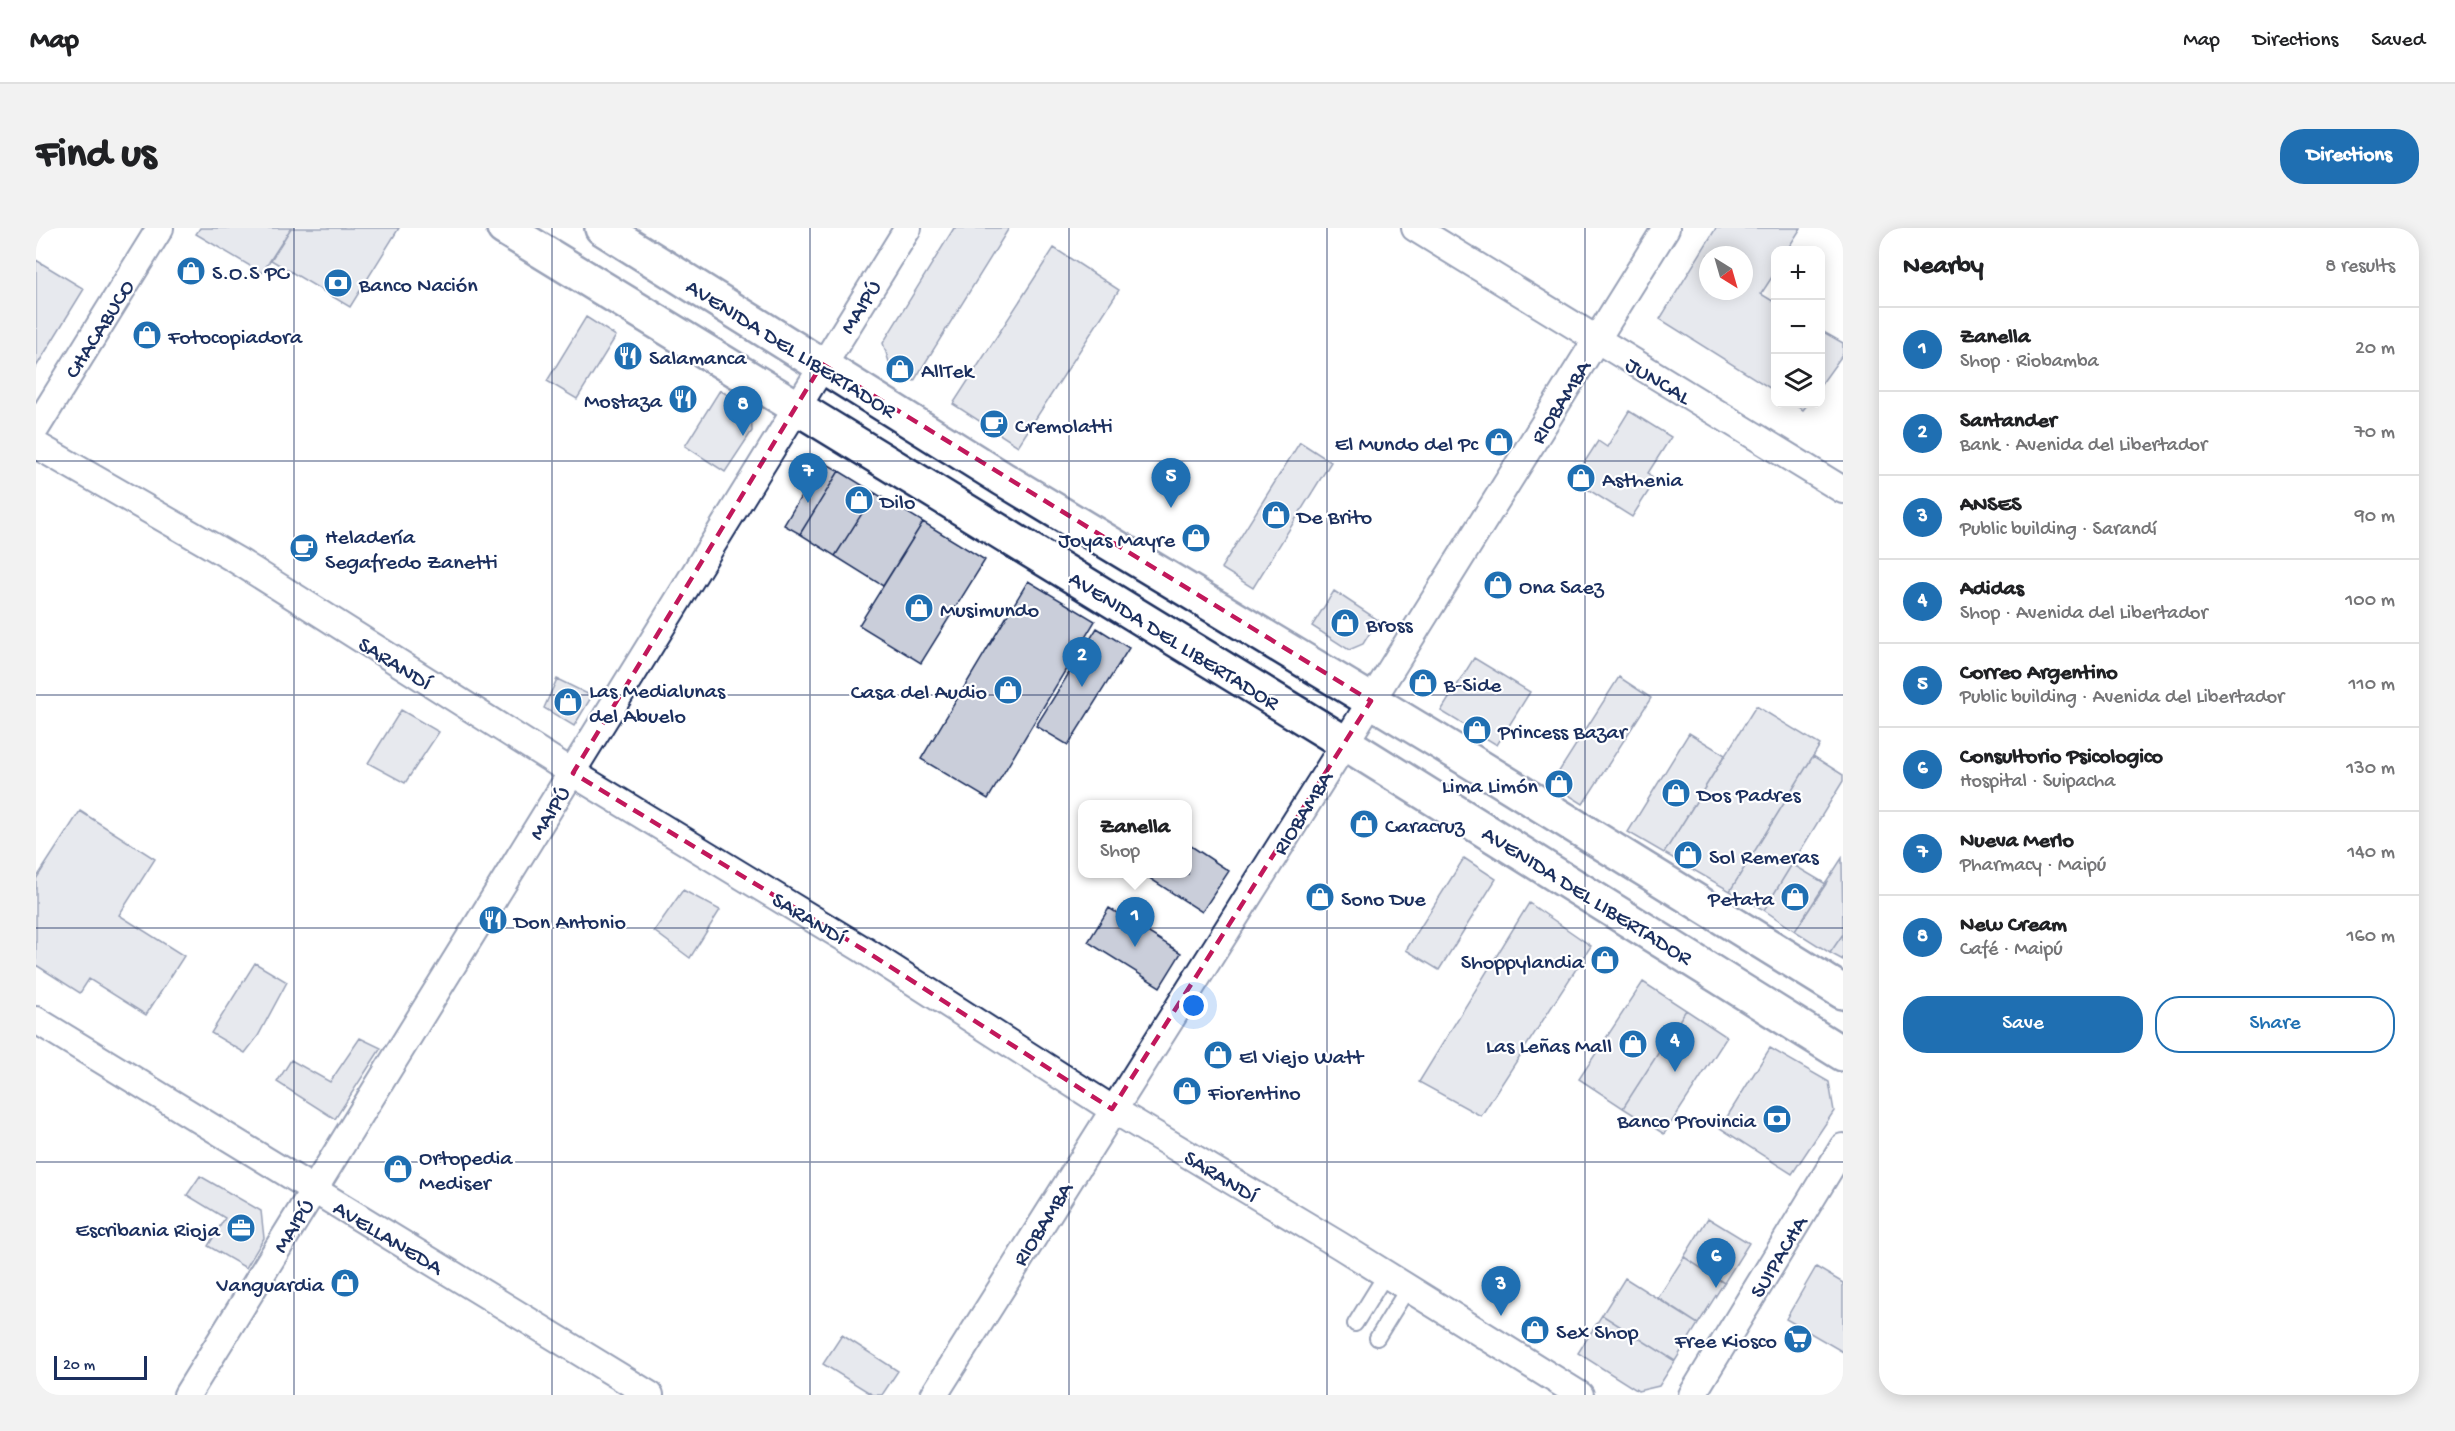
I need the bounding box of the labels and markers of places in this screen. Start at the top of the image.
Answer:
shop icon: S.O.S PC [175,255,207,287]
place label: S.O.S PC [212,262,291,288]
bank icon: Banco Nación [322,267,354,299]
place label: Banco Nación [358,274,478,300]
shop icon: Fotocopiadora [131,319,163,351]
place label: Fotocopiadora [167,326,303,352]
restaurant icon: Salamanca [612,340,644,372]
place label: Salamanca [649,347,747,373]
shop icon: AllTek [884,353,916,385]
place label: AllTek [921,360,975,386]
restaurant icon: Mostaza [667,383,699,415]
pin: 8 [724,386,762,436]
place label: Mostaza [584,390,663,416]
cafe icon: Cremolatti [978,408,1010,440]
place label: Cremolatti [1015,415,1113,441]
shop icon: El Mundo del Pc [1483,426,1515,458]
place label: El Mundo del Pc [1335,433,1480,459]
pin: 7 [788,454,828,503]
pin: 5 [1152,458,1190,508]
shop icon: Asthenia [1565,462,1597,494]
place label: Asthenia [1602,469,1683,495]
shop icon: Dilo [843,484,875,516]
place label: Dilo [878,491,915,517]
shop icon: De Brito [1260,499,1292,531]
place label: De Brito [1295,506,1372,532]
shop icon: Joyas Mayre [1180,522,1212,554]
place label: Heladería Segafredo Zanetti [325,526,498,577]
place label: Joyas Mayre [1058,529,1176,555]
cafe icon: Heladería Segafredo Zanetti [288,532,320,564]
shop icon: Ona Saez [1482,569,1514,601]
place label: Ona Saez [1519,576,1605,602]
shop icon: Musimundo [903,592,935,624]
place label: Musimundo [940,599,1039,625]
shop icon: Bross [1329,607,1361,639]
place label: Bross [1365,614,1414,640]
pin: 2 [1062,638,1102,687]
shop icon: B-Side [1407,667,1439,699]
shop icon: Casa del Audio [992,674,1024,706]
place label: B-Side [1443,674,1502,700]
place label: Las Medialunas del Abuelo [589,680,726,731]
place label: Casa del Audio [851,681,987,707]
shop icon: Las Medialunas del Abuelo [552,686,584,718]
shop icon: Princess Bazar [1461,714,1493,746]
place label: Princess Bazar [1497,721,1629,747]
shop icon: Lima Limón [1543,768,1575,800]
place label: Lima Limón [1442,775,1539,801]
shop icon: Dos Padres [1660,777,1692,809]
place label: Dos Padres [1695,784,1801,810]
shop icon: Caracruz [1348,808,1380,840]
place label: Caracruz [1385,815,1466,841]
shop icon: Sol Remeras [1672,839,1704,871]
place label: Sol Remeras [1709,846,1820,872]
shop icon: Sono Due [1304,881,1336,913]
shop icon: Petata [1779,881,1811,913]
place label: Sono Due [1341,888,1426,914]
place label: Petata [1707,888,1775,914]
pin: 1 [1116,898,1154,947]
restaurant icon: Don Antonio [477,904,509,936]
place label: Don Antonio [512,911,626,937]
shop icon: Shoppylandia [1589,944,1621,976]
place label: Shoppylandia [1461,951,1585,977]
pin: 4 [1656,1022,1694,1072]
shop icon: Las Leñas Mall [1617,1028,1649,1060]
place label: Las Leñas Mall [1486,1035,1612,1061]
shop icon: El Viejo Watt [1202,1039,1234,1071]
place label: El Viejo Watt [1239,1046,1365,1072]
shop icon: Fiorentino [1171,1075,1203,1107]
place label: Fiorentino [1207,1082,1301,1108]
bank icon: Banco Provincia [1761,1103,1793,1135]
place label: Banco Provincia [1616,1110,1757,1136]
place label: Ortopedia Mediser [419,1147,513,1198]
shop icon: Ortopedia Mediser [382,1153,414,1185]
office icon: Escribania Rioja [225,1212,257,1244]
place label: Escribania Rioja [75,1219,221,1245]
pin: 6 [1696,1238,1736,1288]
pin: 3 [1482,1266,1520,1316]
shop icon: Vanguardia [329,1267,361,1299]
place label: Vanguardia [215,1274,325,1300]
shop icon: Sex Shop [1519,1314,1551,1346]
place label: Sex Shop [1556,1321,1639,1347]
supermarket icon: Free Kiosco [1782,1323,1814,1355]
place label: Free Kiosco [1674,1330,1777,1356]

